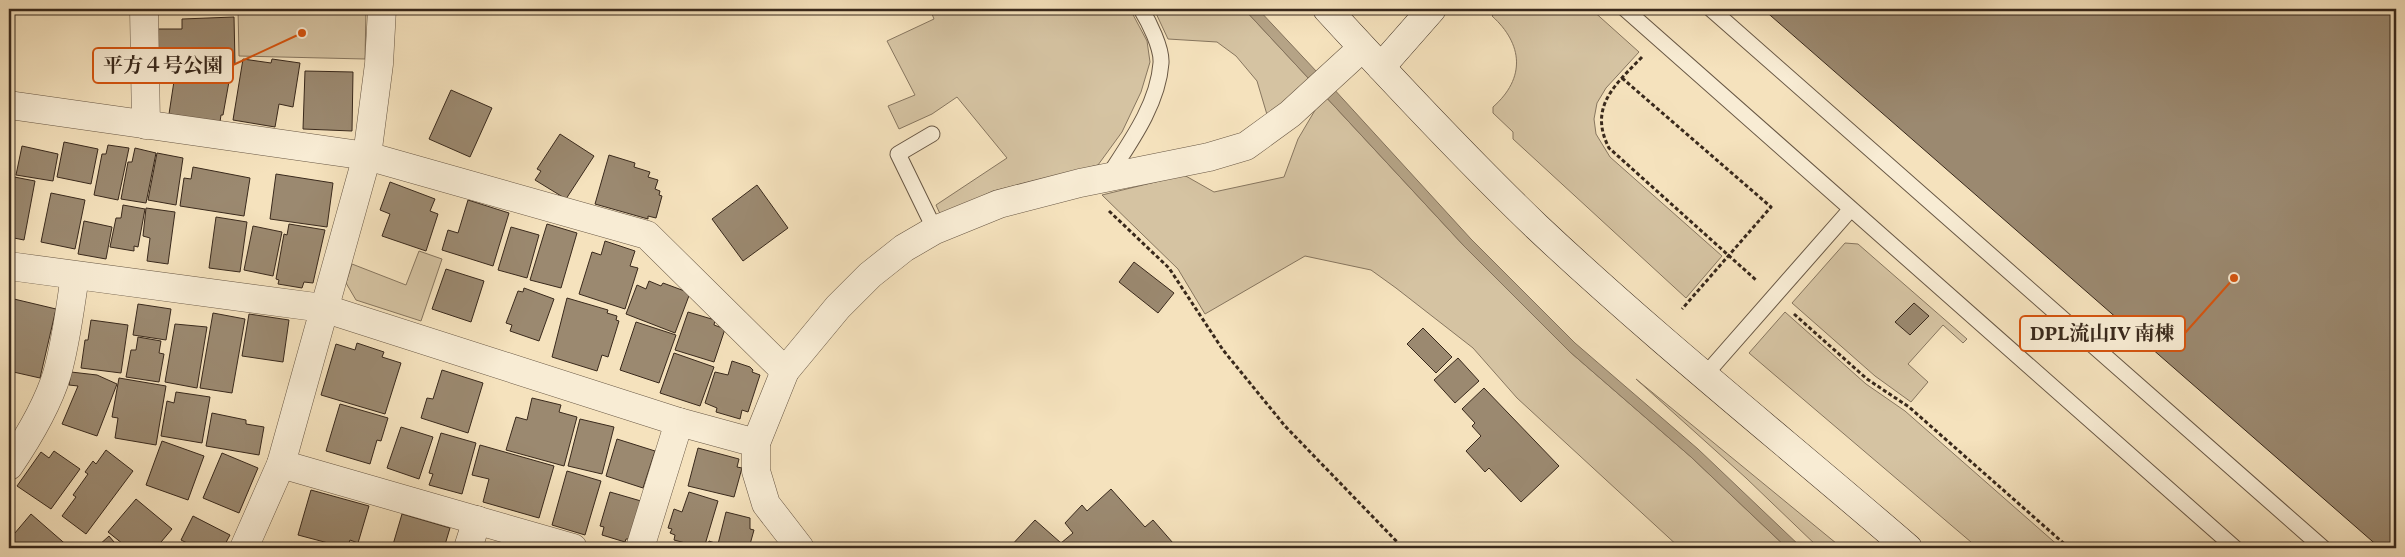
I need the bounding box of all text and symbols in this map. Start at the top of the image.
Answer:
callout: 平方４号公園 [93,48,233,83]
text: 平方４号公園 [103,53,223,81]
callout: DPL流山IV 南棟 [2020,316,2185,351]
text: DPL流山IV 南棟 [2030,321,2174,349]

